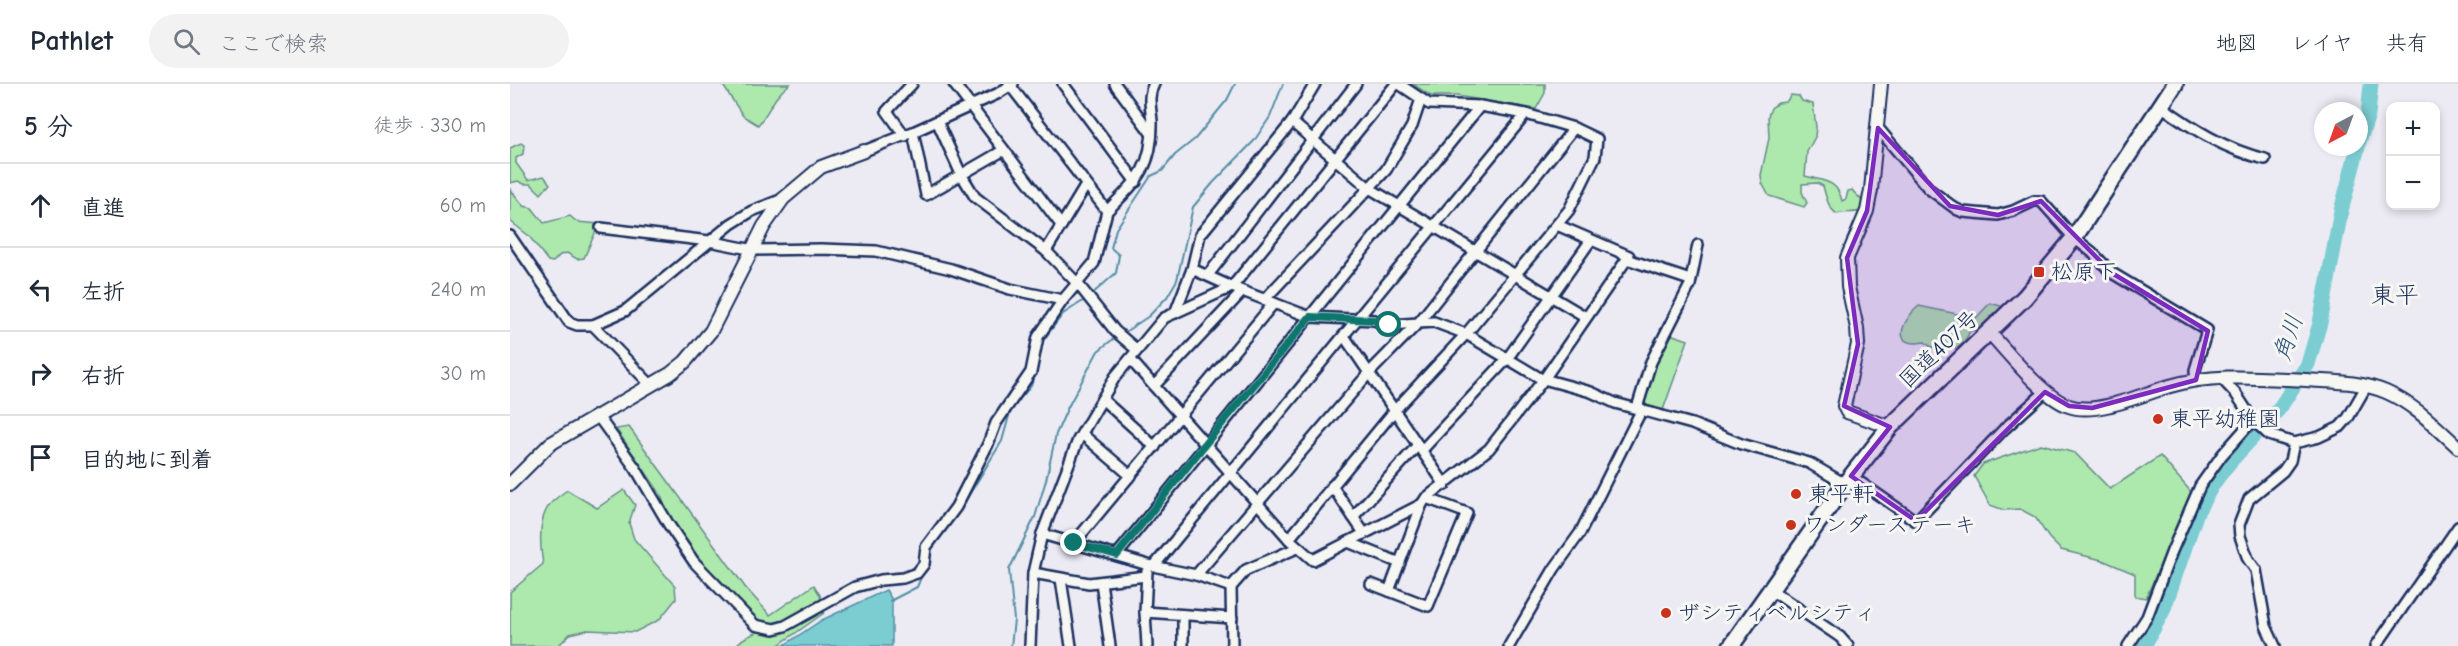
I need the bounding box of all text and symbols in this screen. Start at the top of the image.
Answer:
search box [149,14,569,68]
text: Pathlet [30,25,113,57]
icon: search [170,25,203,58]
text: ここで検索 [218,31,328,57]
text: 地図 [2216,31,2258,55]
text: レイヤ [2291,31,2353,55]
text: 共有 [2386,31,2428,55]
north arrow [2314,102,2368,156]
map controls [2386,102,2440,210]
button: + [2386,102,2440,156]
text: 5 分 [24,112,73,142]
text: 徒歩 · 330 m [373,114,486,137]
button: − [2386,156,2440,210]
icon: ahead [24,189,57,222]
text: 60 m [440,194,486,217]
text: 直進 [81,195,125,221]
place label: 松原下 [2051,259,2117,285]
marker: 松原下 [2032,265,2046,279]
icon: left [24,273,57,306]
text: 240 m [431,278,486,301]
text: 左折 [81,279,125,305]
district label: 東平 [2371,281,2419,309]
street label: 国道407号 [1894,305,1984,393]
route start [1375,311,1401,337]
water label: 角川 [2267,311,2309,365]
icon: right [24,357,57,390]
text: 30 m [440,362,486,385]
text: 右折 [81,363,125,389]
place label: 東平幼稚園 [2170,406,2280,432]
marker: 東平幼稚園 [2151,412,2165,426]
icon: arrive [24,441,57,474]
text: 目的地に到着 [81,447,213,473]
place label: 東平軒 [1808,481,1874,507]
marker: 東平軒 [1789,487,1803,501]
place label: ワンダーステーキ [1803,512,1976,538]
marker: ワンダーステーキ [1784,518,1798,532]
route end [1060,529,1086,555]
place label: ザシティベルシティ [1678,600,1876,626]
marker: ザシティベルシティ [1659,606,1673,620]

